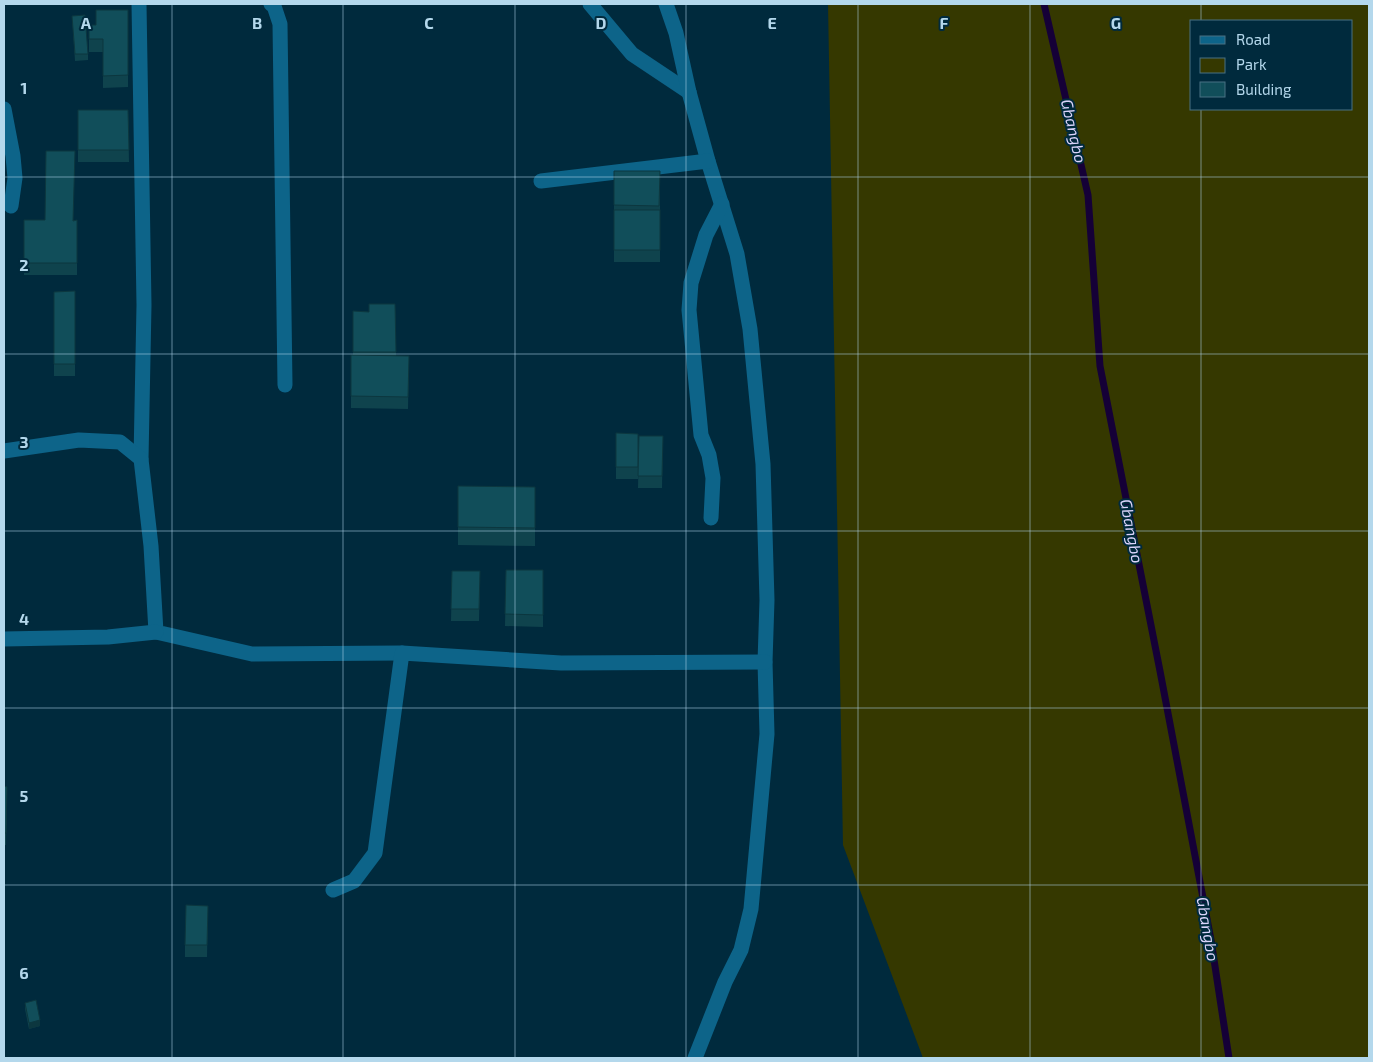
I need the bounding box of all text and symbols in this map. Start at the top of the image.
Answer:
text: A [81,13,92,32]
text: B [252,13,262,32]
text: C [424,13,434,32]
text: D [596,13,607,32]
text: E [767,13,777,32]
text: F [940,13,949,32]
text: G [1111,13,1121,32]
legend [1190,20,1353,110]
text: Road [1236,30,1271,48]
text: Park [1236,55,1267,73]
text: 1 [21,78,27,97]
text: Building [1236,80,1292,98]
water label: Gbangbo [1058,97,1091,165]
text: 2 [19,255,29,274]
text: 3 [19,432,29,451]
water label: Gbangbo [1117,497,1148,565]
text: 4 [19,609,29,628]
text: 5 [20,786,29,805]
water label: Gbangbo [1193,895,1223,963]
text: 6 [19,963,29,982]

